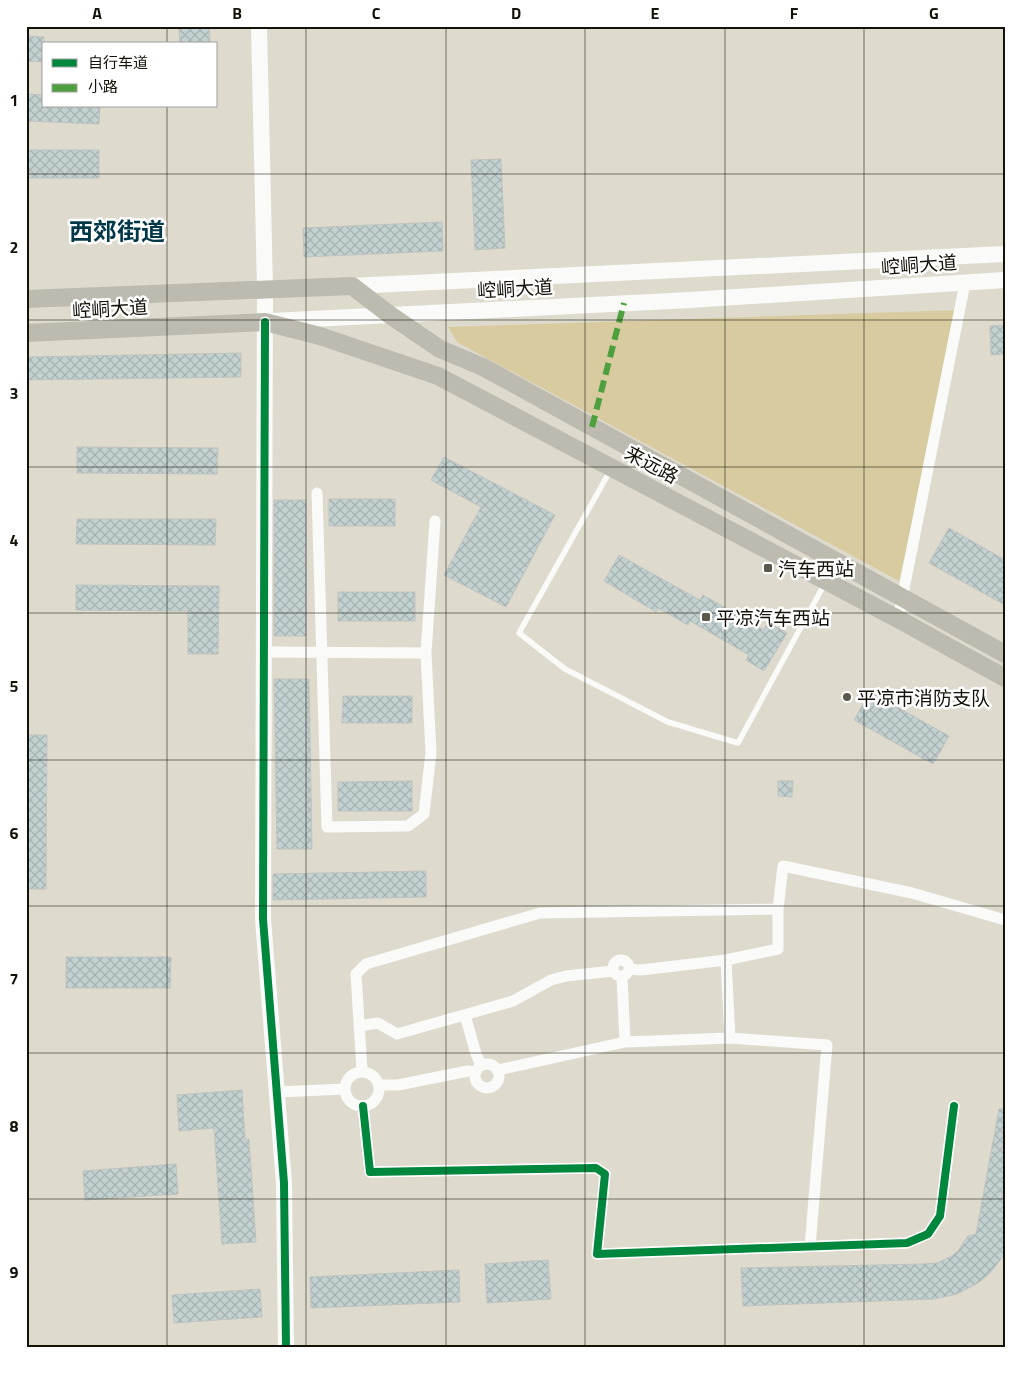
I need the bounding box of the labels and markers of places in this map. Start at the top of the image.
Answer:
place label: 汽车西站 [778,554,854,583]
marker: 汽车西站 [762,562,774,574]
place label: 平凉汽车西站 [716,603,830,632]
marker: 平凉汽车西站 [700,611,712,623]
place label: 平凉市消防支队 [857,683,990,712]
marker: 平凉市消防支队 [841,691,853,703]

